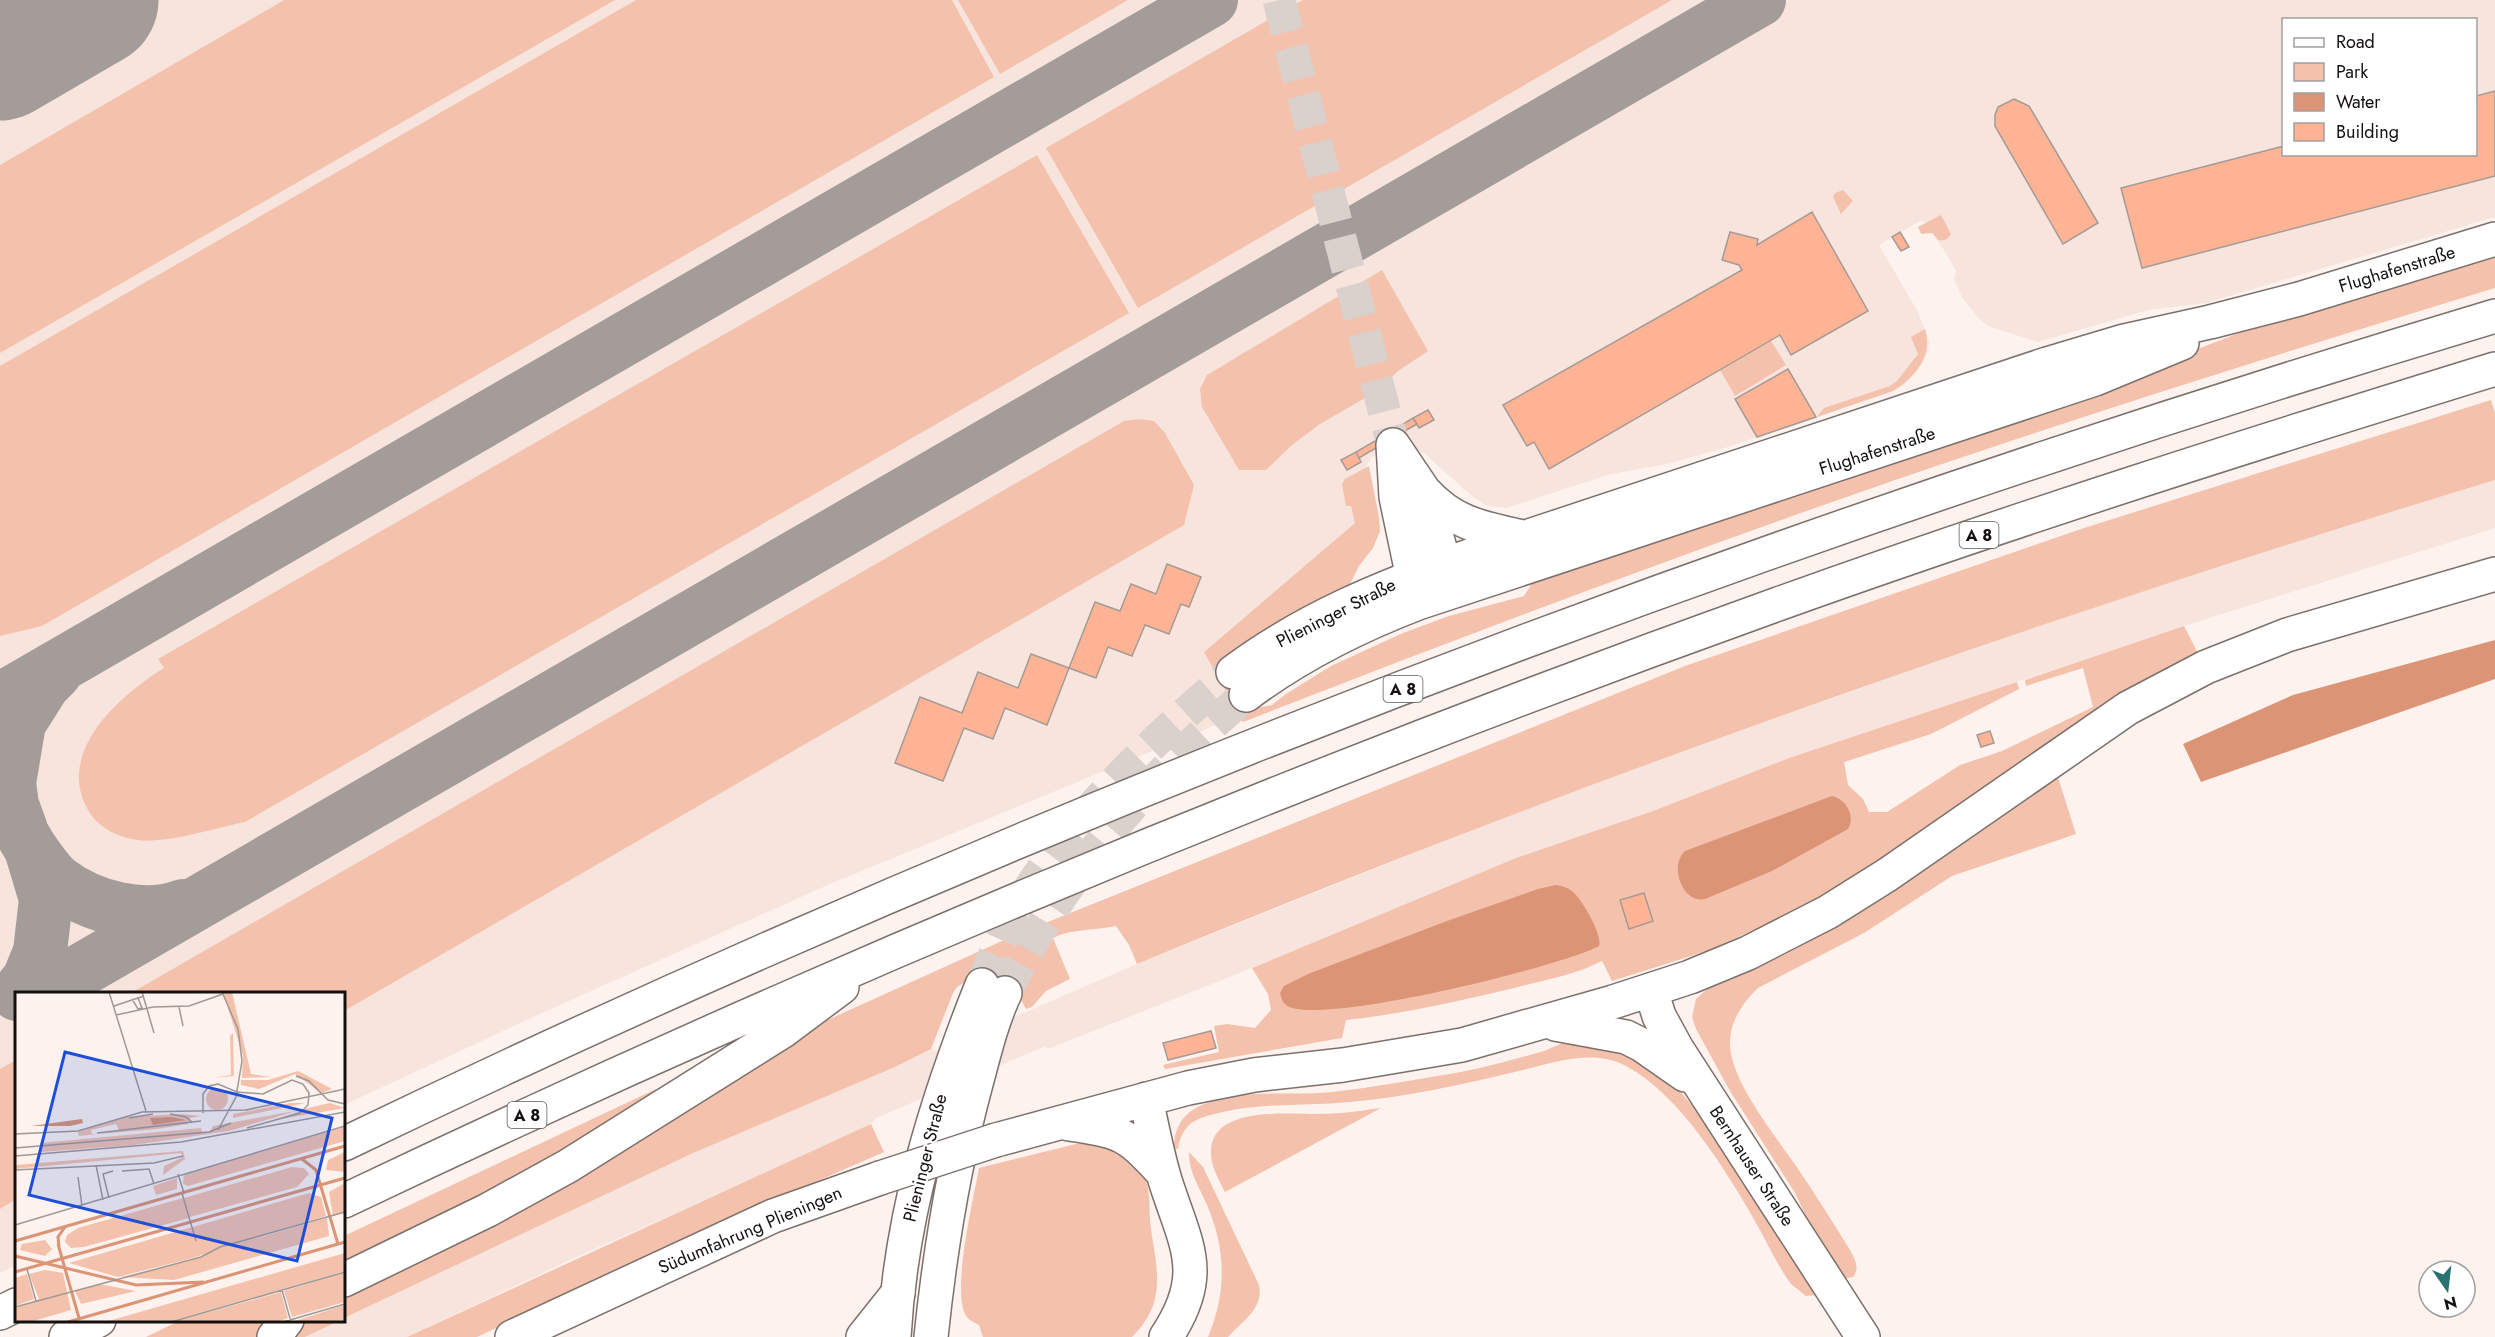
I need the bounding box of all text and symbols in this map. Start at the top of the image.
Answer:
legend [2282,18,2477,156]
text: Road [2336,29,2375,55]
text: Park [2336,59,2368,85]
text: Water [2336,89,2381,115]
text: Building [2336,119,2399,145]
street label: Flughafenstraße [2335,239,2459,299]
street label: Flughafenstraße [1816,420,1938,482]
road number: A 8 [1960,522,1998,548]
street label: Plieninger Straße [1272,572,1400,654]
road number: A 8 [1384,676,1422,702]
inset map [15,992,345,1322]
street label: Plieninger Straße [897,1091,953,1225]
street label: Bernhauser Straße [1703,1101,1801,1231]
road number: A 8 [508,1102,546,1128]
street label: Südumfahrung Plieningen [654,1179,846,1281]
north arrow [2417,1259,2477,1319]
text: N [2442,1290,2459,1316]

